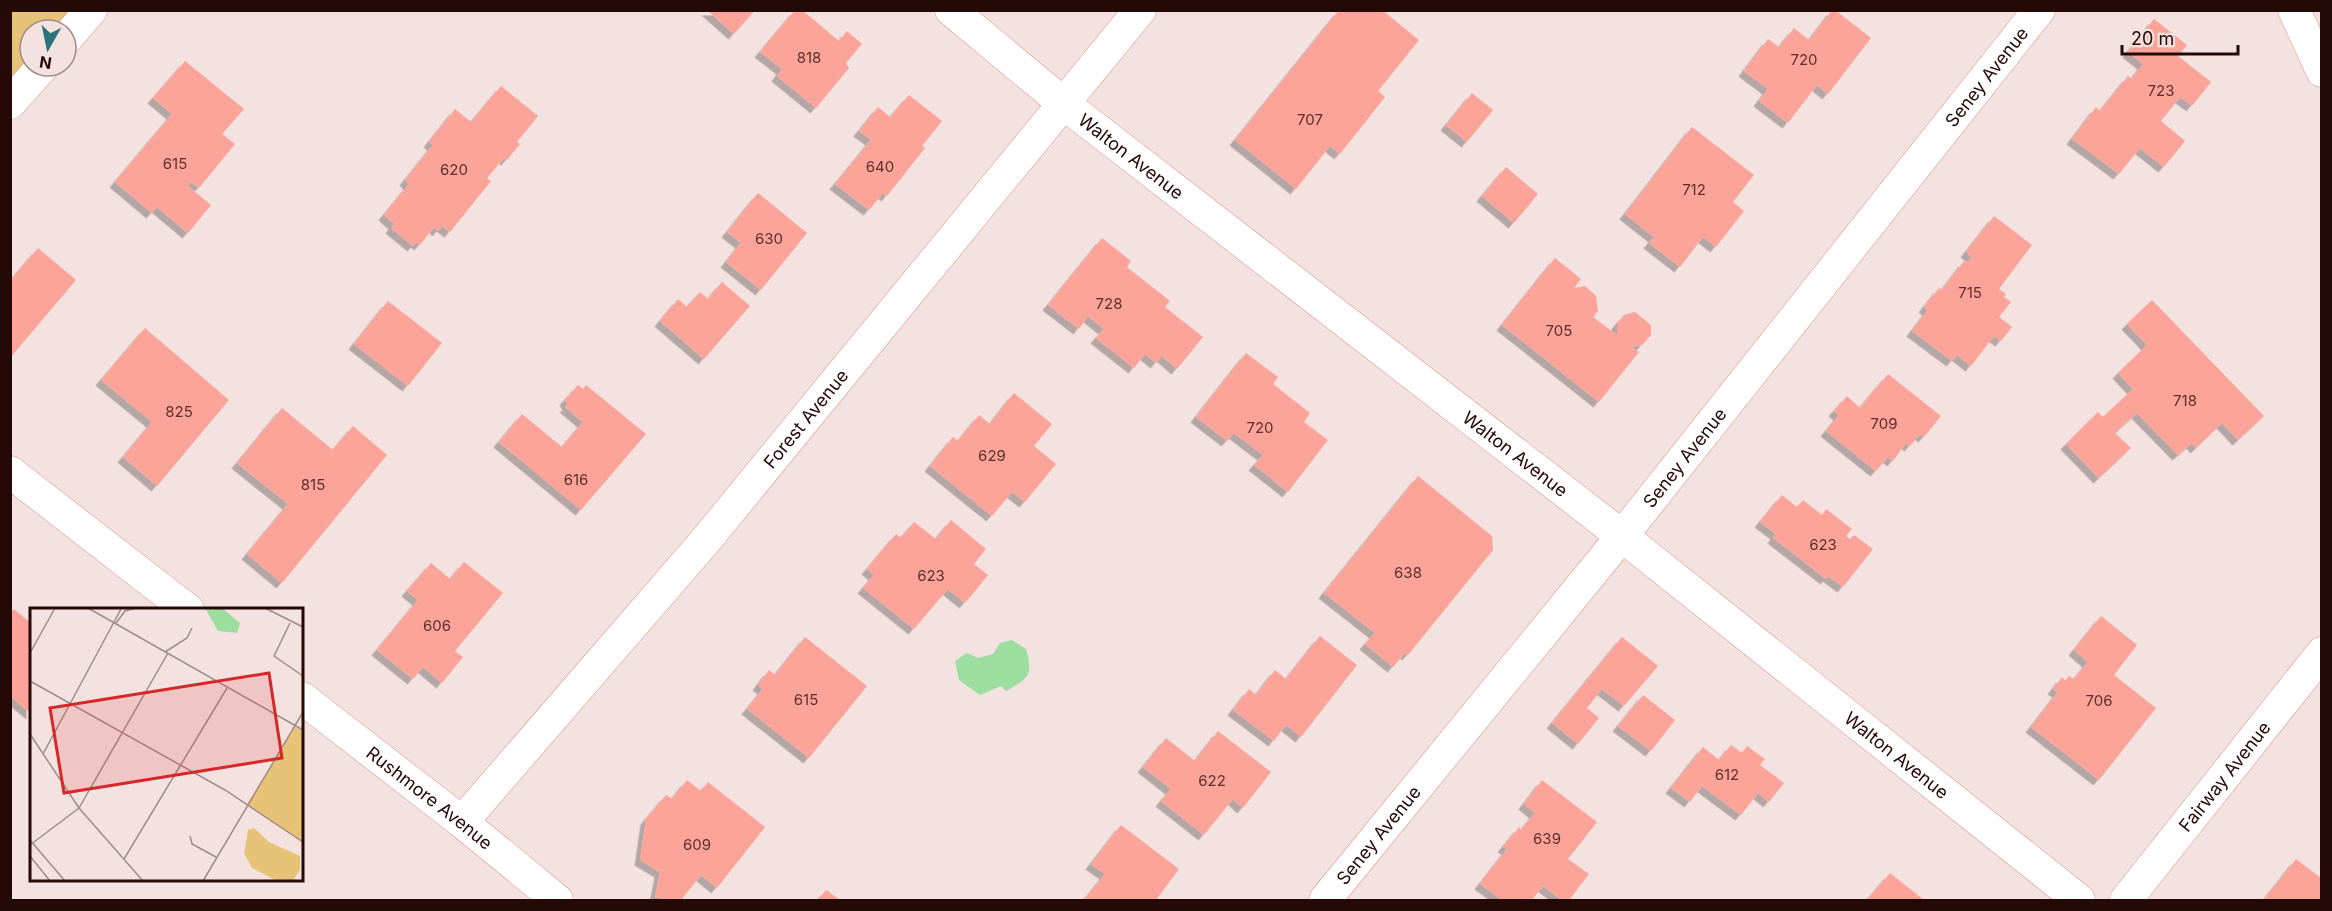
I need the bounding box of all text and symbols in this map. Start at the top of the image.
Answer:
north arrow [18,18,78,78]
scale bar [2122,18,2238,56]
street label: Seney Avenue [1940,23,2032,131]
text: 20 m [2131,28,2174,49]
house number: 818 [797,48,821,67]
house number: 720 [1790,50,1818,69]
text: N [38,52,53,74]
house number: 723 [2148,81,2174,100]
street label: Walton Avenue [1075,109,1188,203]
house number: 707 [1297,110,1323,129]
house number: 615 [163,154,187,173]
house number: 640 [866,157,894,176]
house number: 620 [440,160,468,179]
house number: 712 [1682,180,1706,199]
house number: 630 [755,229,783,248]
house number: 715 [1958,283,1982,302]
house number: 728 [1096,294,1122,313]
house number: 705 [1546,321,1572,340]
street label: Forest Avenue [759,365,852,472]
house number: 718 [2173,391,2197,410]
house number: 825 [165,402,193,421]
street label: Seney Avenue [1638,403,1730,512]
street label: Walton Avenue [1459,406,1572,501]
house number: 709 [1870,414,1898,433]
house number: 720 [1246,418,1274,437]
house number: 629 [978,446,1006,465]
house number: 616 [564,470,588,489]
house number: 815 [301,475,325,494]
house number: 623 [1809,535,1837,554]
house number: 638 [1394,563,1422,582]
house number: 623 [917,566,945,585]
inset map [30,608,303,881]
house number: 606 [423,616,451,635]
house number: 615 [794,690,818,709]
house number: 706 [2085,691,2113,710]
street label: Walton Avenue [1841,707,1953,803]
street label: Fairway Avenue [2174,717,2274,835]
street label: Rushmore Avenue [363,742,497,853]
house number: 612 [1715,765,1739,784]
house number: 622 [1198,771,1226,790]
street label: Seney Avenue [1332,781,1425,889]
house number: 639 [1533,829,1561,848]
house number: 609 [683,835,711,854]

